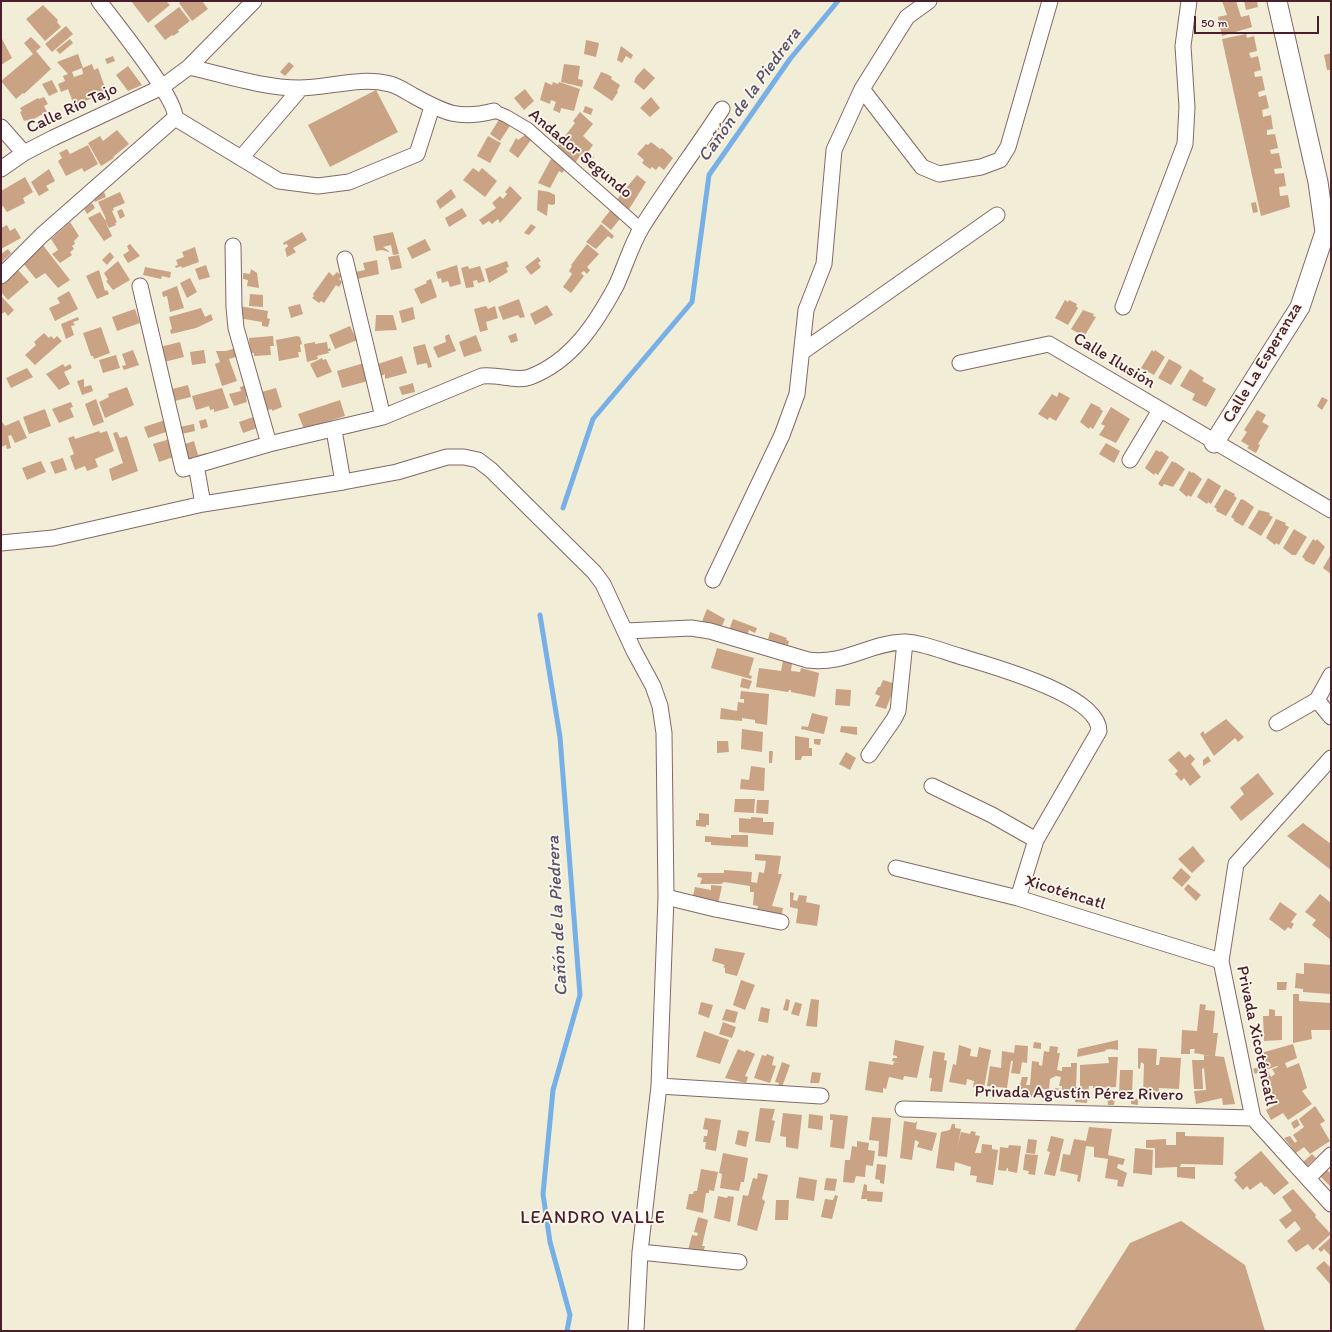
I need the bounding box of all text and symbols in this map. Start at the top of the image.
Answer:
scale bar [1196,8,1321,34]
text: 50 m [1201,16,1227,30]
water label: Cañón de la Piedrera [694,24,806,166]
street label: Calle Río Tajo [23,79,121,139]
street label: Andador Segundo [524,105,636,203]
street label: Calle La Esperanza [1219,299,1307,427]
street label: Calle Ilusión [1069,329,1159,393]
water label: Cañón de la Piedrera [543,835,573,997]
street label: Xicoténcatl [1022,871,1108,915]
street label: Privada Xicoténcatl [1231,964,1281,1108]
street label: Privada Agustín Pérez Rivero [974,1082,1184,1106]
district label: LEANDRO VALLE [520,1207,666,1229]

